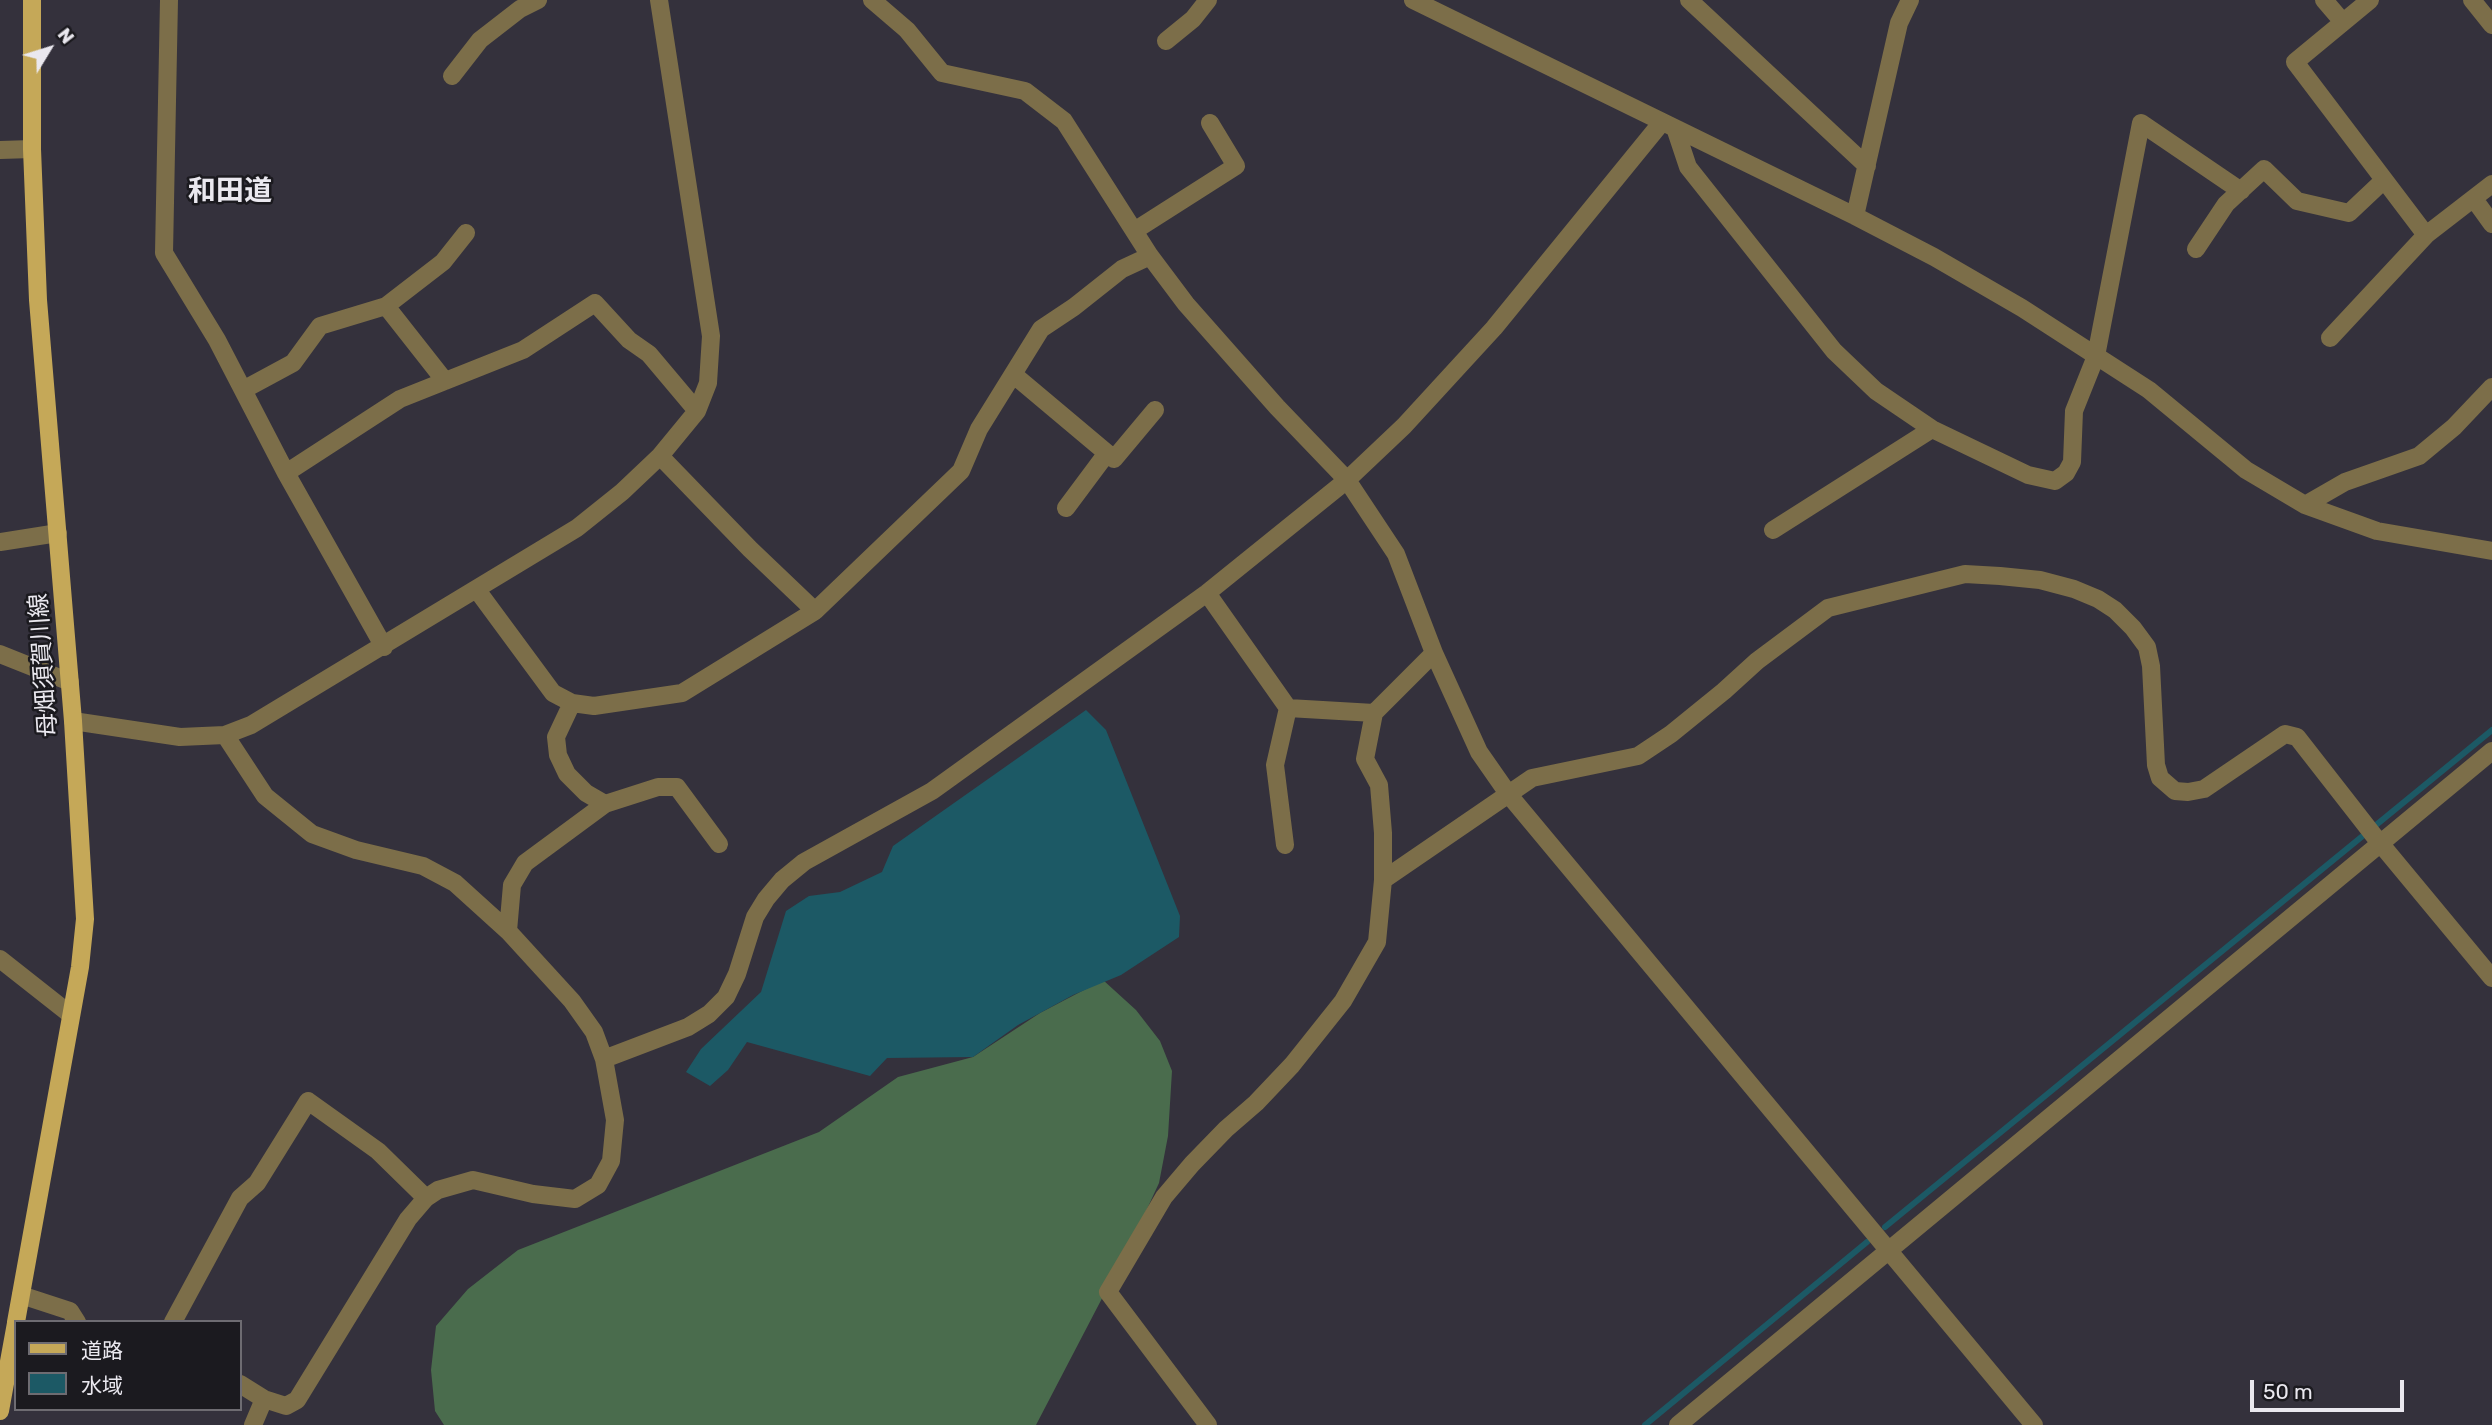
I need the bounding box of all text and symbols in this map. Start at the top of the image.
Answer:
north arrow [14,14,84,84]
text: N [53,23,79,48]
district label: 和田道 [188,175,272,209]
street label: 母畑須賀川線 [25,592,63,738]
legend [14,1320,242,1411]
text: 道路 [81,1338,123,1363]
scale bar [2254,1366,2408,1410]
text: 水域 [81,1373,123,1398]
text: 50 m [2263,1379,2313,1404]

